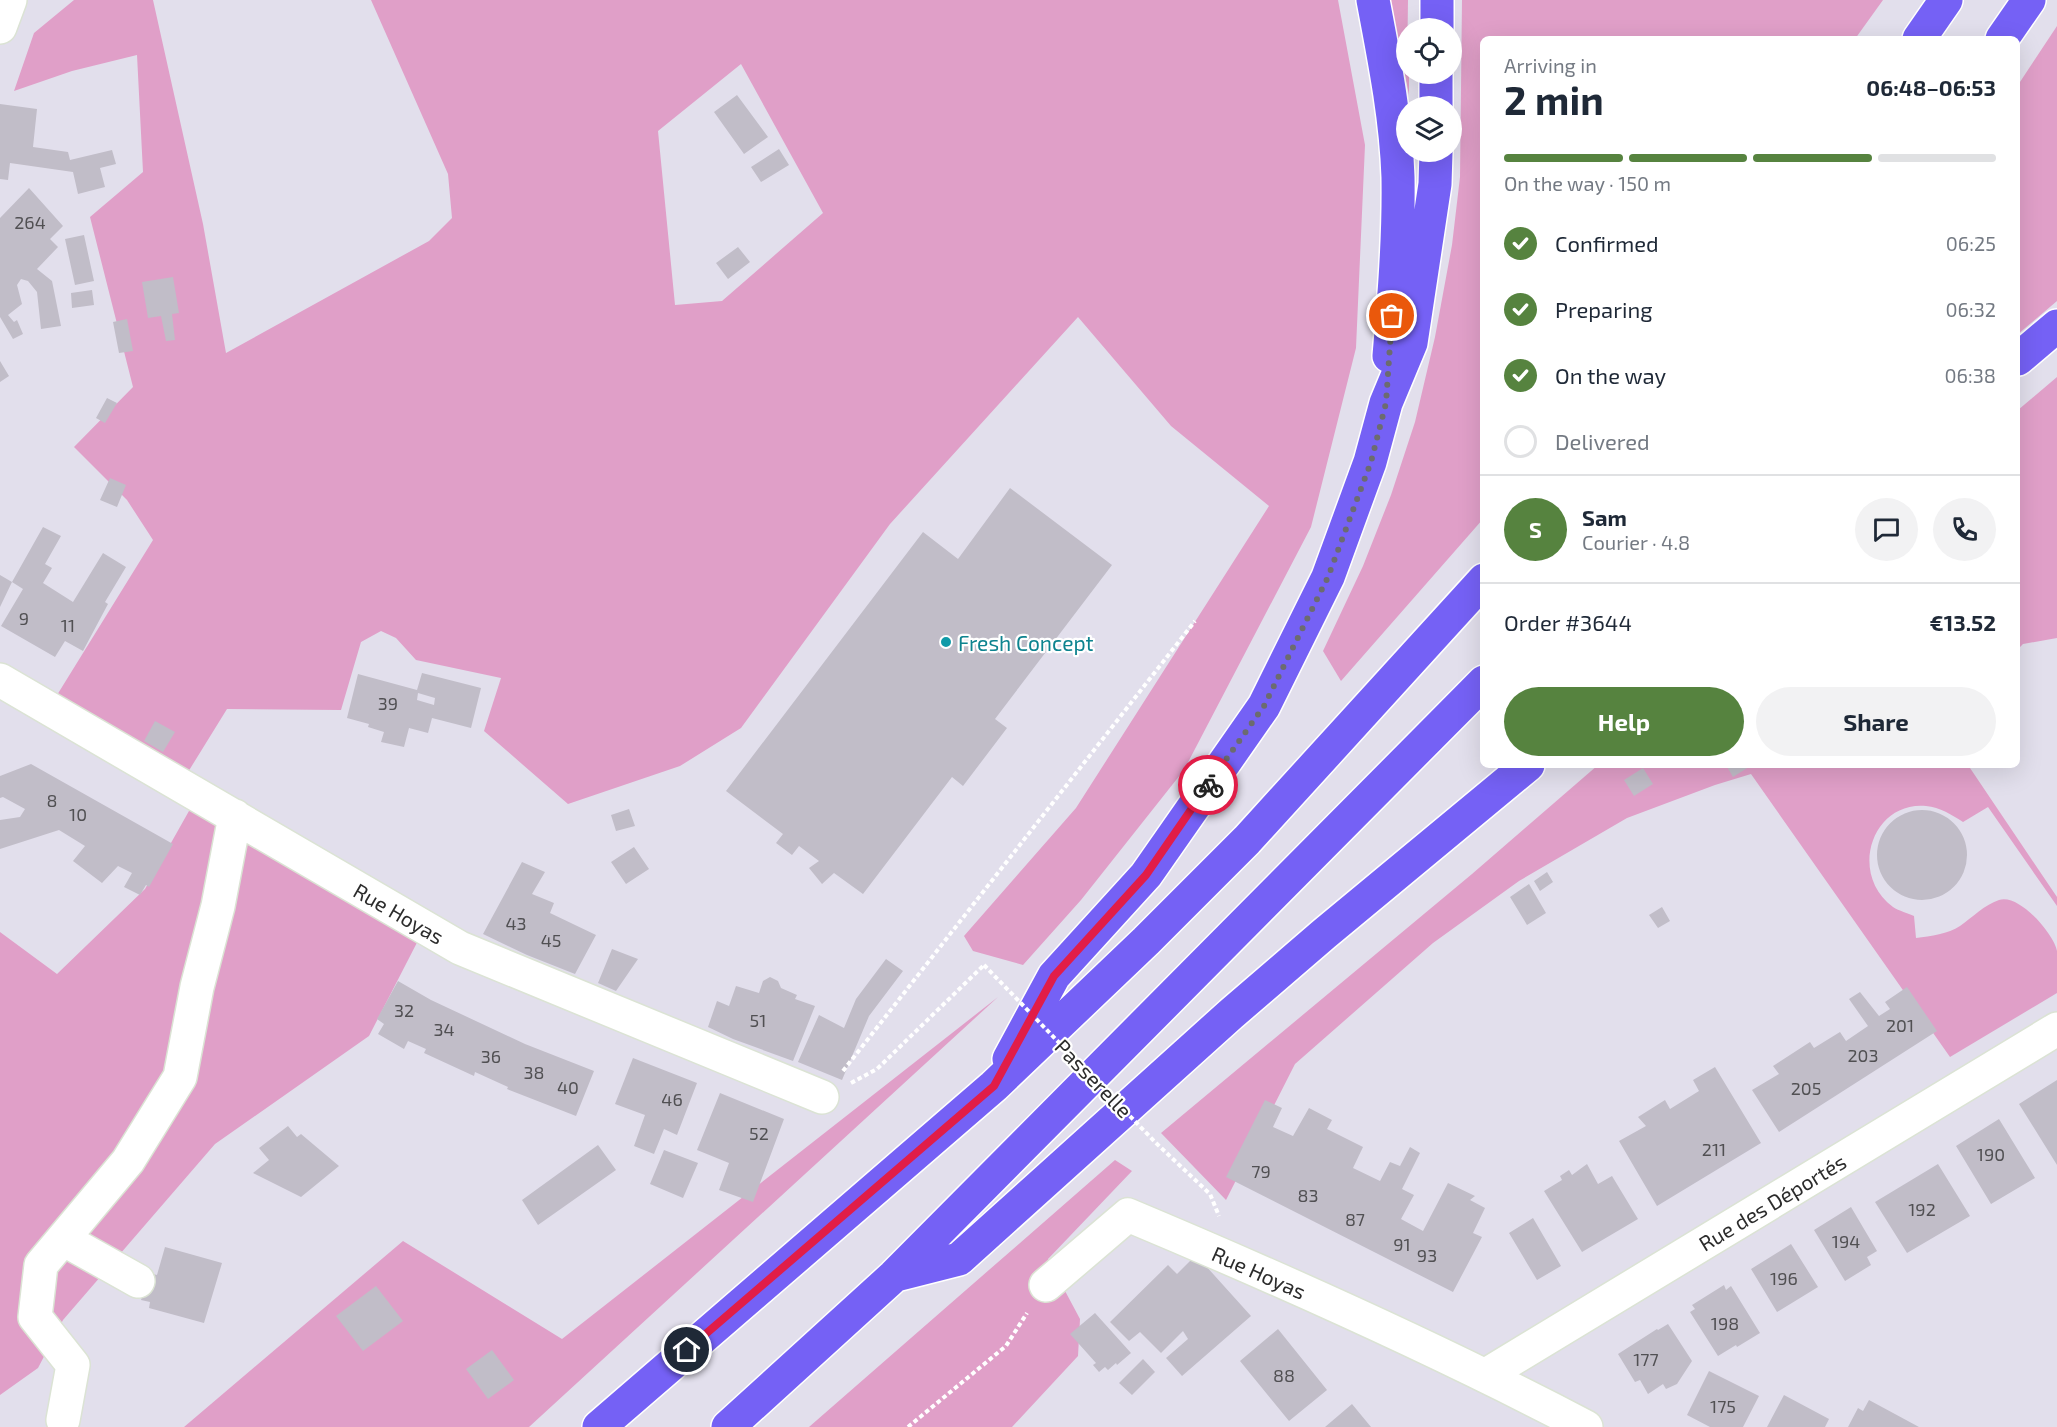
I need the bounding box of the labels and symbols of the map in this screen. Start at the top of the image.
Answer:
house number: 264 [14,211,46,233]
pin [1366,290,1417,341]
house number: 9 [19,607,29,629]
house number: 11 [61,614,75,636]
place label: Fresh Concept [958,630,1094,655]
marker: Fresh Concept [939,635,953,649]
house number: 39 [378,692,398,714]
courier [1178,755,1238,815]
house number: 8 [47,789,57,811]
house number: 10 [69,803,87,825]
street label: Rue Hoyas [349,877,449,949]
house number: 43 [505,912,527,934]
house number: 45 [541,929,561,951]
house number: 32 [394,999,414,1021]
house number: 51 [750,1009,766,1031]
house number: 201 [1886,1014,1914,1036]
house number: 34 [433,1018,455,1040]
street label: Passerelle [1050,1033,1138,1123]
house number: 203 [1848,1044,1878,1066]
house number: 36 [481,1045,501,1067]
house number: 38 [524,1061,544,1083]
house number: 40 [557,1076,579,1098]
house number: 205 [1791,1077,1821,1099]
house number: 46 [661,1088,683,1110]
house number: 52 [749,1122,769,1144]
house number: 211 [1702,1138,1726,1160]
house number: 190 [1977,1143,2005,1165]
street label: Rue des Déportés [1694,1148,1850,1256]
house number: 79 [1251,1160,1271,1182]
house number: 83 [1298,1184,1318,1206]
house number: 192 [1908,1198,1936,1220]
house number: 87 [1345,1208,1365,1230]
house number: 194 [1832,1230,1860,1252]
house number: 91 [1393,1233,1411,1255]
street label: Rue Hoyas [1208,1240,1310,1304]
house number: 93 [1417,1244,1437,1266]
house number: 196 [1770,1267,1798,1289]
house number: 198 [1711,1312,1739,1334]
pin [661,1324,712,1375]
house number: 177 [1633,1348,1659,1370]
house number: 88 [1273,1364,1295,1386]
house number: 175 [1710,1395,1736,1417]

